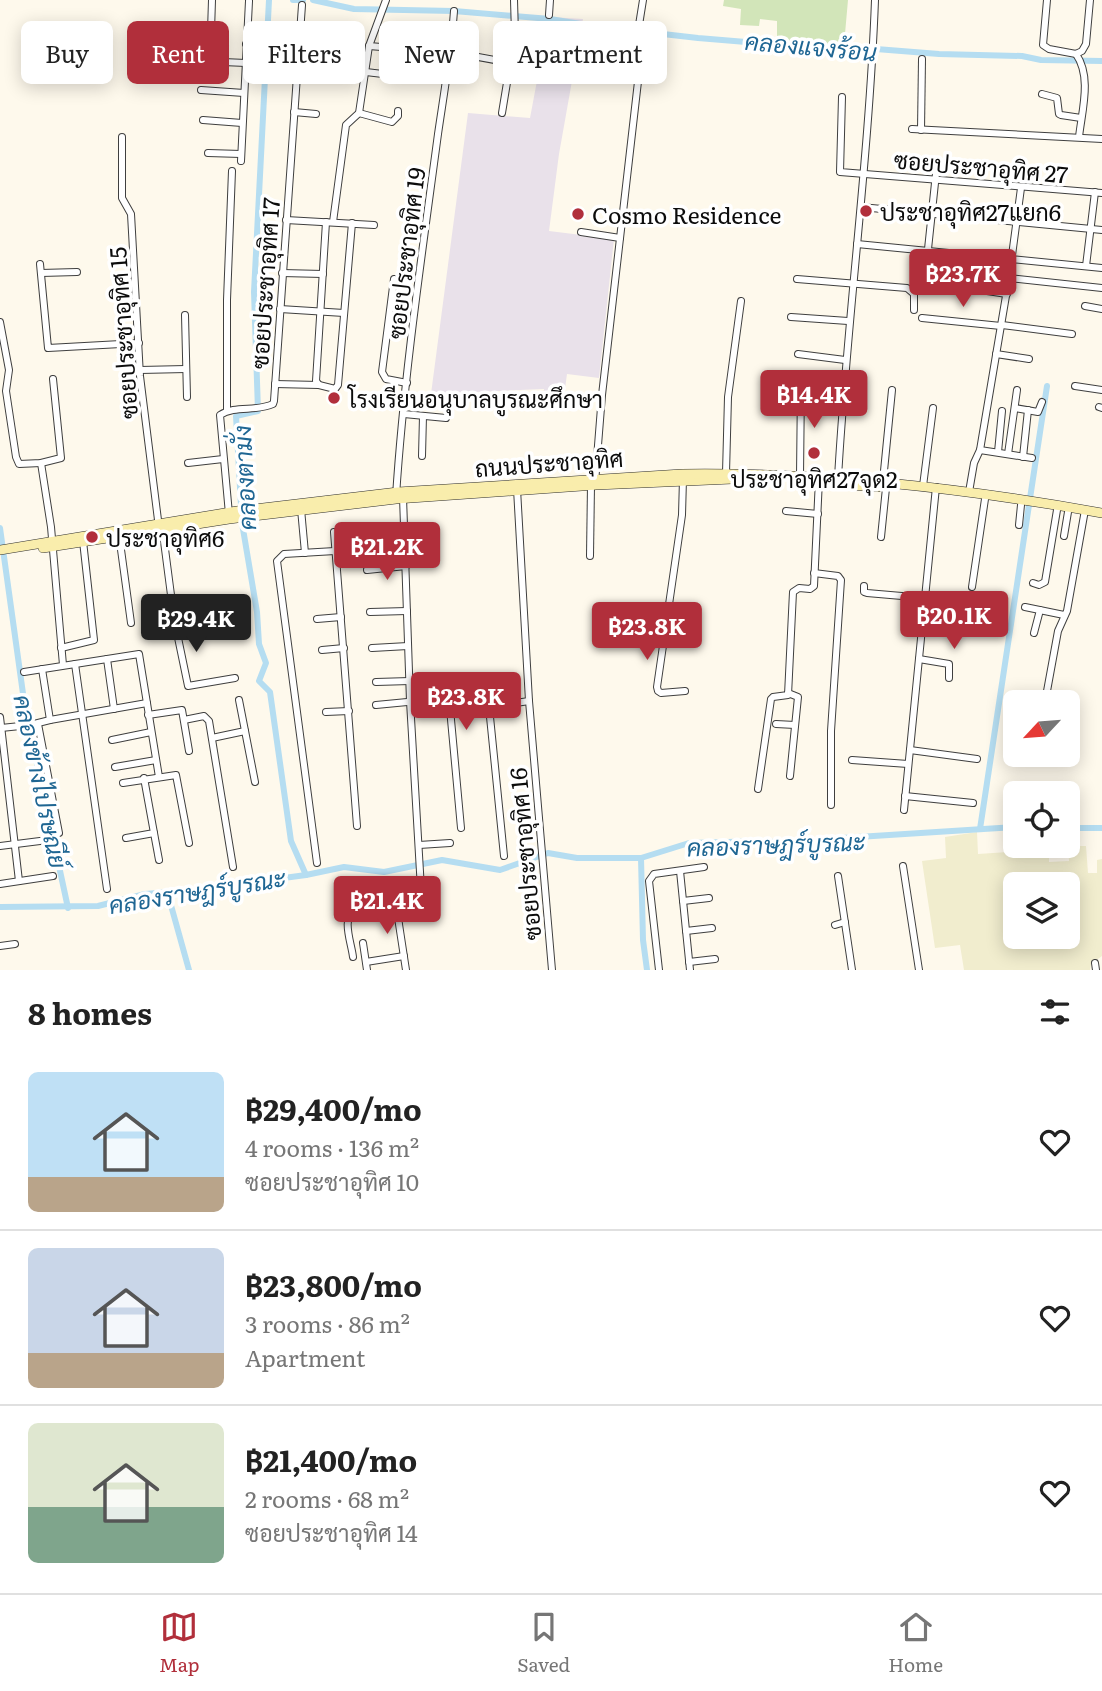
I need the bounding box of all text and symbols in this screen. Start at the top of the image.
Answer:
chip: Buy [21,21,113,84]
chip: Rent [127,21,229,84]
chip: Filters [243,21,365,84]
chip: New [379,21,479,84]
chip: Apartment [493,21,667,84]
water label: คลองแจงร้อน [743,22,879,68]
street label: ซอยประชาอุทิศ 27 [892,141,1070,192]
street label: ซอยประชาอุทิศ 19 [378,165,433,341]
place label: ประชาอุทิศ27แยก6 [880,194,1061,229]
street label: ซอยประชาอุทิศ 17 [241,196,288,370]
place label: Cosmo Residence [592,197,781,231]
marker: ประชาอุทิศ27แยก6 [858,203,874,219]
marker: Cosmo Residence [570,206,586,222]
street label: ซอยประชาอุทิศ 15 [99,246,146,420]
pin: ฿23.7K [906,250,1020,309]
text: ฿23.7K [925,255,1001,289]
pin: ฿14.4K [757,370,871,430]
text: ฿14.4K [776,376,852,410]
place label: โรงเรียนอนุบาลบูรณะศึกษา [346,381,603,417]
marker: โรงเรียนอนุบาลบูรณะศึกษา [326,390,342,406]
water label: คลองตามั่ง [223,424,263,531]
street label: ถนนประชาอุทิศ [474,440,624,485]
marker: ประชาอุทิศ27จุด2 [806,445,822,461]
place label: ประชาอุทิศ27จุด2 [730,461,898,496]
place label: ประชาอุทิศ6 [106,520,224,555]
pin: ฿21.2K [330,522,444,582]
text: ฿21.2K [350,528,424,562]
marker: ประชาอุทิศ6 [84,529,100,545]
pin: ฿20.1K [897,592,1011,651]
pin: ฿29.4K [139,594,253,654]
text: ฿20.1K [916,597,992,631]
text: ฿29.4K [157,600,235,634]
pin: ฿23.8K [590,602,704,662]
text: ฿23.8K [608,608,686,642]
pin: ฿23.8K [409,672,523,732]
text: ฿23.8K [427,678,505,712]
north arrow [1003,690,1080,766]
map controls [1003,690,1080,949]
water label: คลองข้างไปรษณีย์ [7,691,78,874]
street label: ซอยประชาอุทิศ 16 [500,766,549,942]
button: locate [1003,781,1080,858]
water label: คลองราษฎร์บูรณะ [686,822,866,866]
water label: คลองราษฎร์บูรณะ [106,859,289,923]
button: layers [1003,872,1080,949]
pin: ฿21.4K [330,876,444,936]
text: ฿21.4K [350,882,424,916]
text: 8 homes [28,990,152,1034]
icon: filters [1036,993,1074,1031]
text: ฿29,400/mo [245,1086,422,1130]
icon: home [84,1100,168,1184]
icon: heart [1036,1123,1074,1161]
text: 4 rooms · 136 m² [245,1130,419,1164]
text: ซอยประชาอุทิศ 10 [245,1164,419,1198]
text: ฿23,800/mo [245,1262,422,1306]
icon: home [84,1276,168,1360]
icon: heart [1036,1299,1074,1337]
text: 3 rooms · 86 m² [245,1306,410,1340]
text: Apartment [245,1340,365,1374]
text: ฿21,400/mo [245,1437,417,1481]
icon: home [84,1451,168,1535]
icon: heart [1036,1474,1074,1512]
text: 2 rooms · 68 m² [245,1481,409,1515]
text: ซอยประชาอุทิศ 14 [245,1515,418,1549]
tab: Map [159,1608,199,1678]
tab: Saved [517,1608,570,1678]
tab: Home [888,1608,943,1678]

